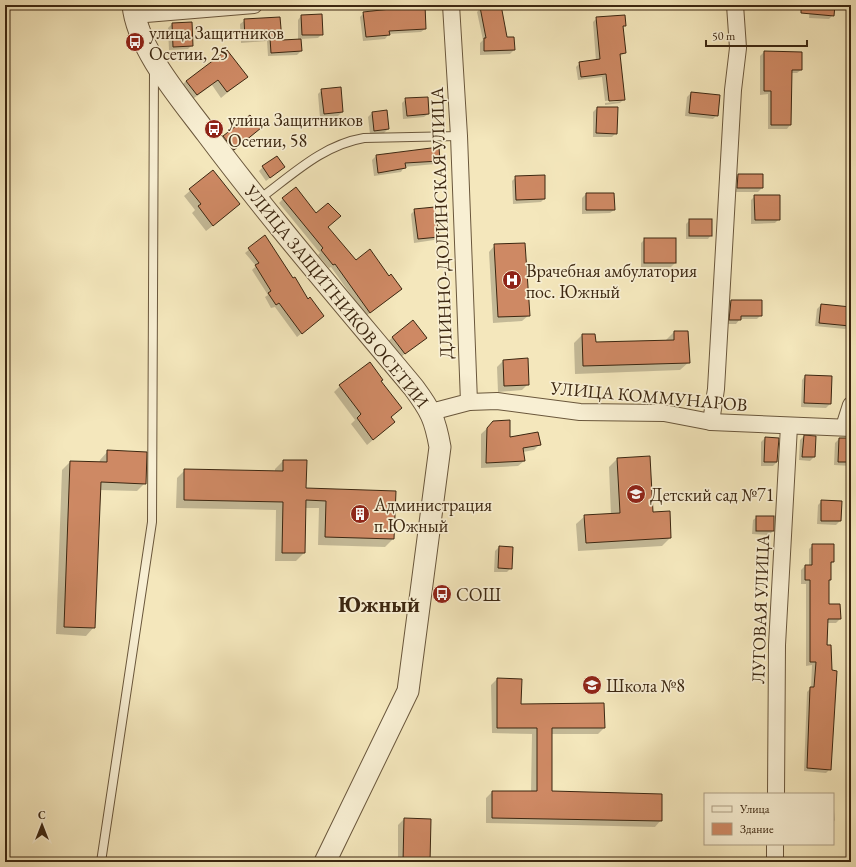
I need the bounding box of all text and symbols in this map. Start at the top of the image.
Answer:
place label: улица Защитников Осетии, 25 [149,21,284,65]
scale bar [706,22,807,48]
text: 50 m [712,28,736,44]
bus stop icon: улица Защитников Осетии, 25 [124,31,146,53]
street label: ДЛИННО-ДОЛИНСКАЯ УЛИЦА [425,86,457,359]
place label: улица Защитников Осетии, 58 [228,108,363,152]
bus stop icon: улица Защитников Осетии, 58 [203,118,225,140]
street label: УЛИЦА ЗАЩИТНИКОВ ОСЕТИИ [239,179,434,412]
place label: Врачебная амбулатория пос. Южный [526,259,697,303]
hospital icon: Врачебная амбулатория пос. Южный [501,269,523,291]
street label: УЛИЦА КОММУНАРОВ [549,376,748,416]
school or university icon: Детский сад №71 [625,483,647,505]
place label: Детский сад №71 [650,483,774,506]
place label: Администрация п.Южный [373,493,492,537]
building icon: Администрация п.Южный [349,503,371,525]
street label: ЛУГОВАЯ УЛИЦА [746,533,774,684]
bus stop icon: СОШ [431,583,453,605]
place label: СОШ [456,583,502,606]
district label: Южный [338,590,420,619]
school or university icon: Школа №8 [581,674,603,696]
place label: Школа №8 [606,674,685,697]
legend [704,793,834,845]
text: Улица [739,801,770,817]
north arrow [22,805,62,845]
text: С [38,808,46,822]
text: Здание [740,821,774,837]

